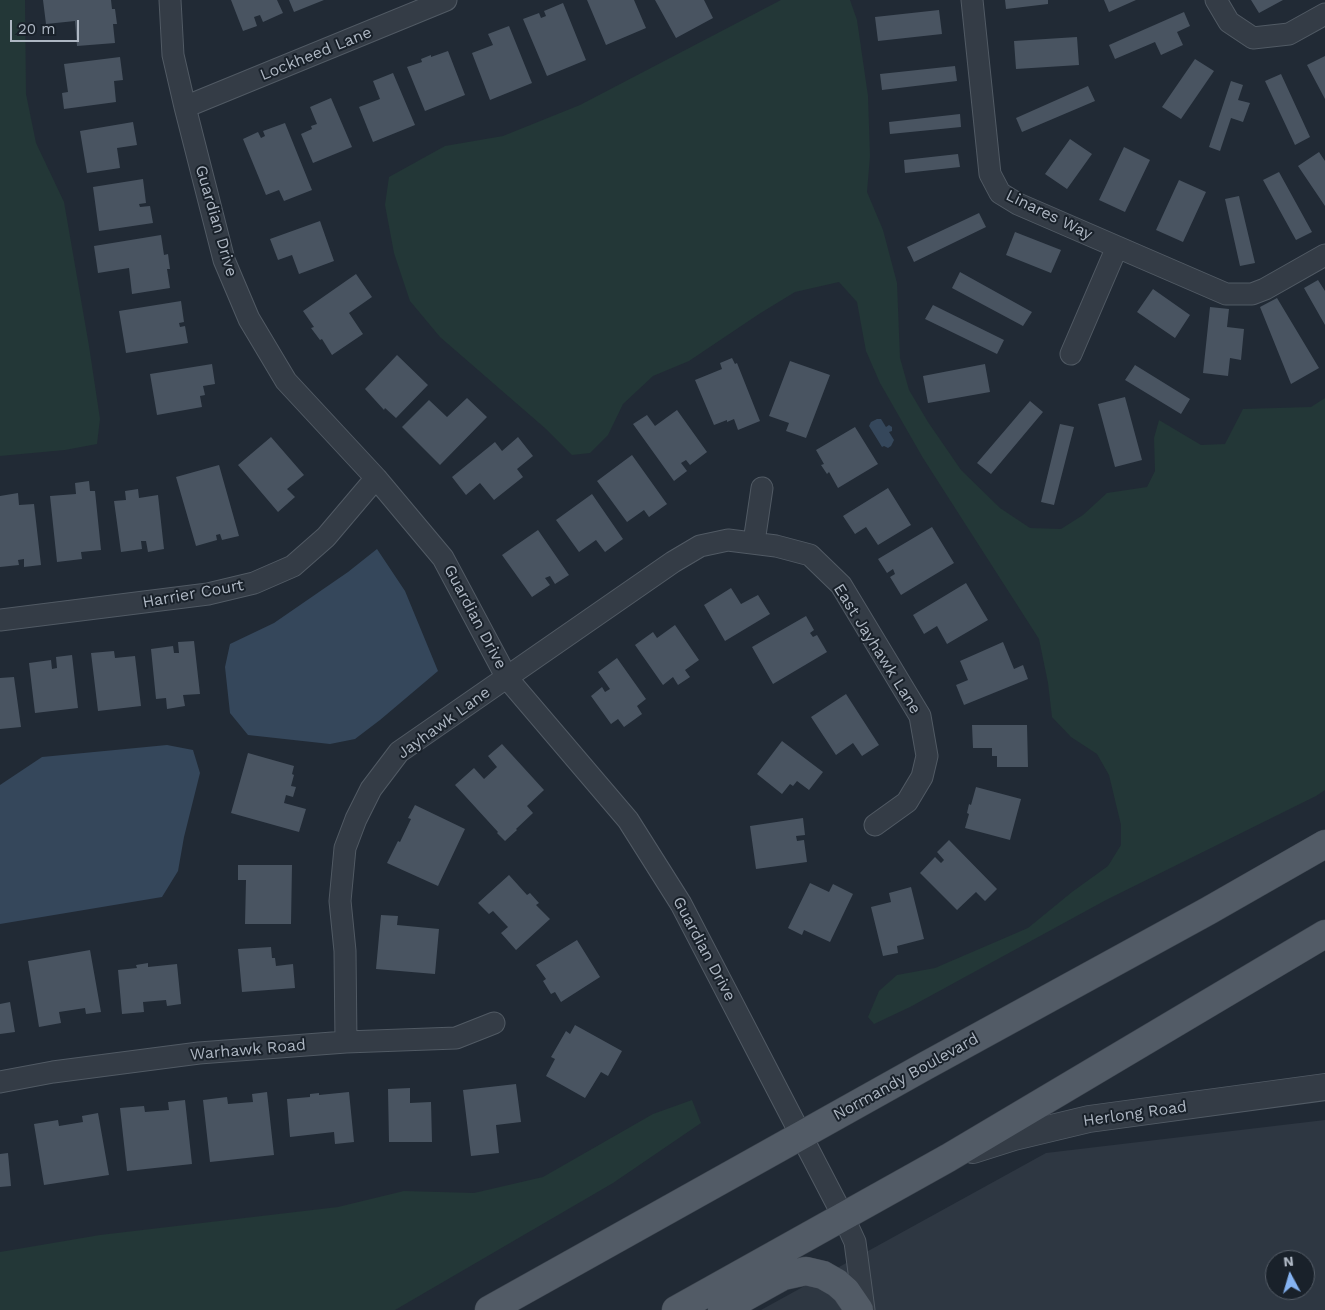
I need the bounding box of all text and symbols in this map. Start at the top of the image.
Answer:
scale bar [12,10,81,42]
text: 20 m [18,20,56,38]
street label: Lockheed Lane [257,23,375,85]
street label: Guardian Drive [191,163,241,279]
street label: Linares Way [1003,186,1095,244]
street label: Guardian Drive [439,562,511,672]
street label: Harrier Court [141,576,245,612]
street label: East Jayhawk Lane [829,580,925,718]
street label: Jayhawk Lane [394,683,494,763]
street label: Guardian Drive [668,894,740,1004]
street label: Normandy Boulevard [830,1029,982,1125]
street label: Warhawk Road [189,1035,307,1065]
street label: Herlong Road [1082,1097,1188,1131]
north arrow [1265,1250,1315,1300]
text: N [1283,1253,1295,1270]

